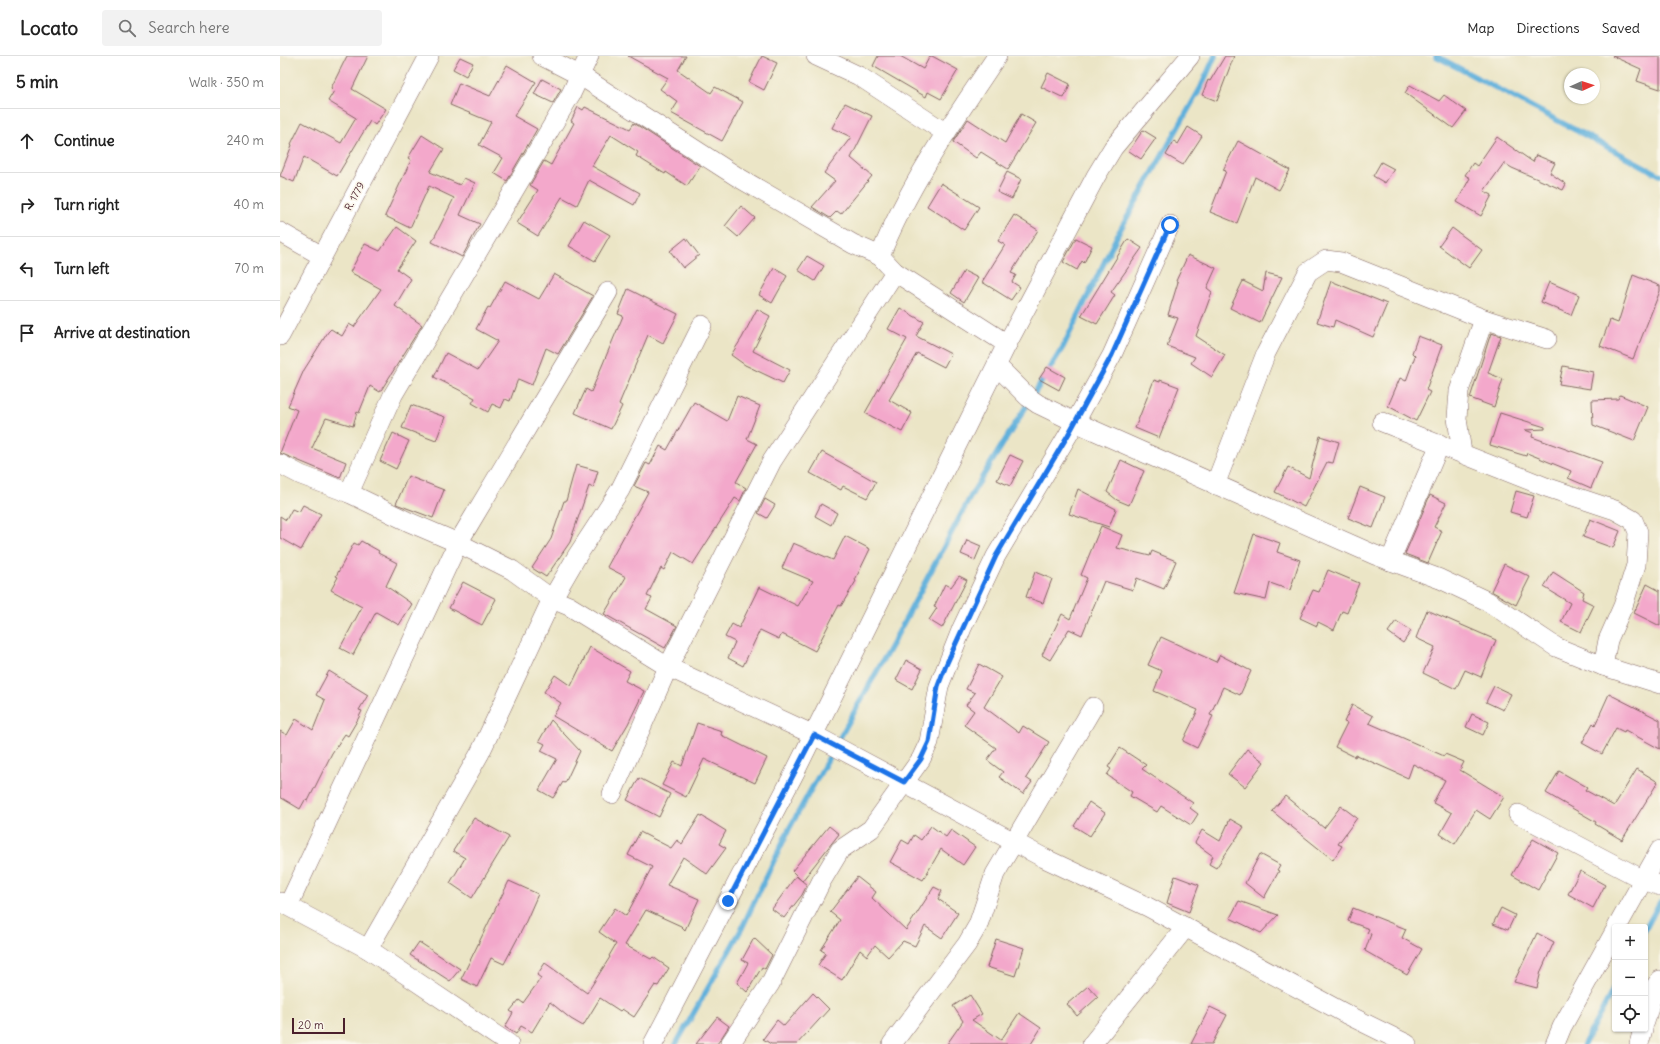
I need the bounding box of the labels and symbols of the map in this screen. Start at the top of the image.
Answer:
north arrow [1564,68,1600,104]
street label: R. 1779 [342,180,367,213]
route start [1161,216,1179,234]
route end [719,892,737,910]
scale bar [292,1016,345,1035]

